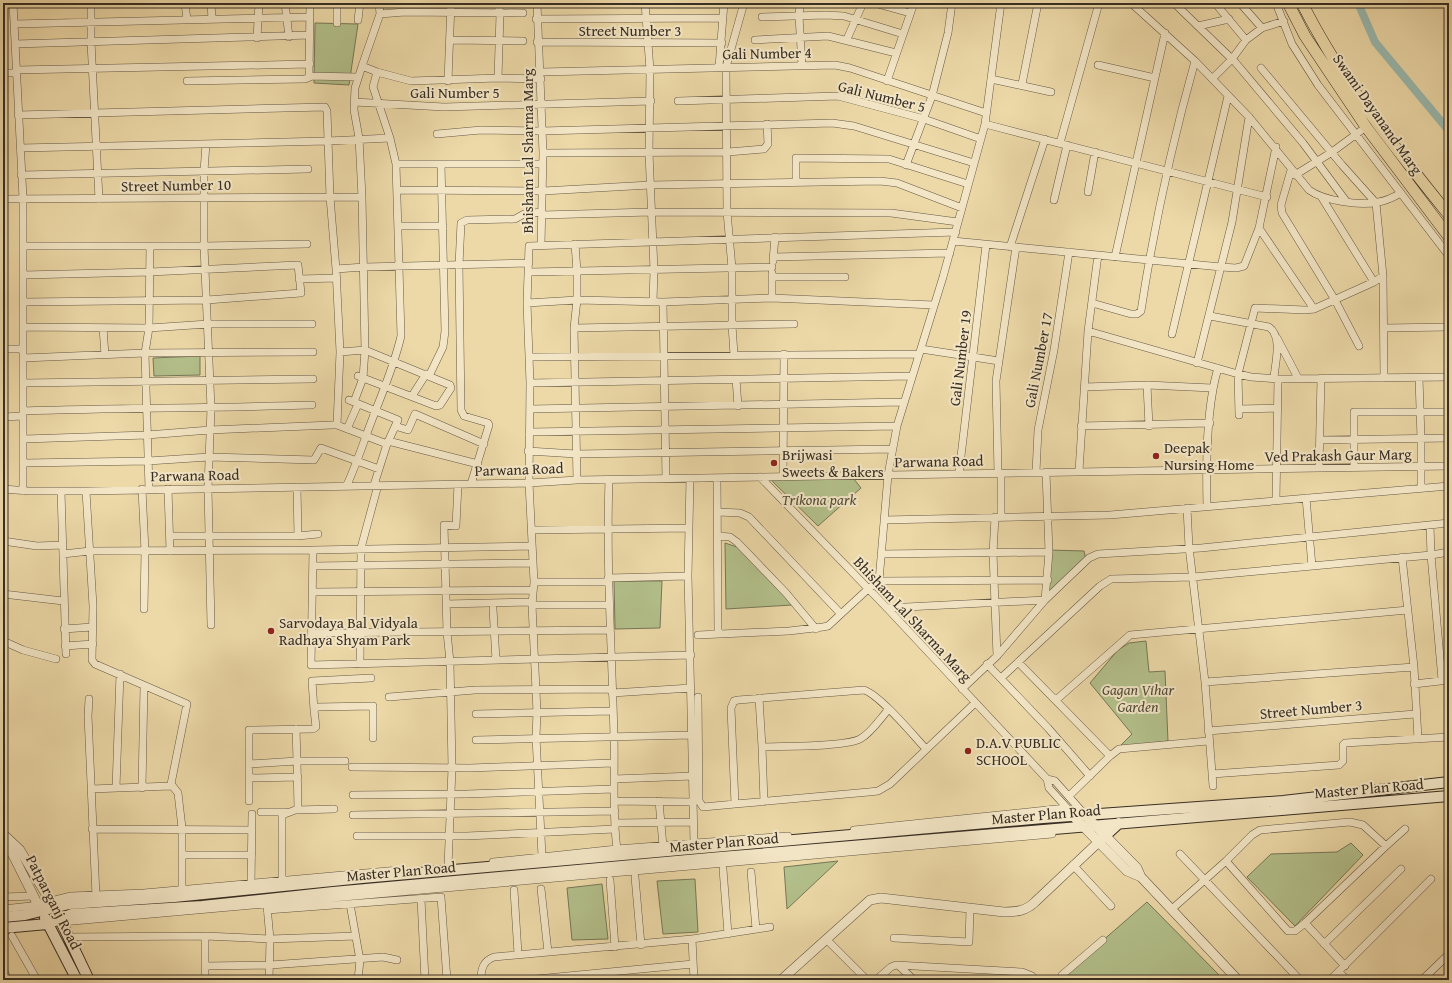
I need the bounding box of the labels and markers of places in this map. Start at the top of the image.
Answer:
place label: Deepak Nursing Home [1164,437,1254,475]
place label: Brijwasi Sweets & Bakers [782,444,884,482]
marker: Deepak Nursing Home [1151,451,1161,461]
marker: Brijwasi Sweets & Bakers [769,458,779,468]
place label: Sarvodaya Bal Vidyala Radhaya Shyam Park [279,612,418,650]
marker: Sarvodaya Bal Vidyala Radhaya Shyam Park [266,626,276,636]
place label: D.A.V PUBLIC SCHOOL [976,732,1061,770]
marker: D.A.V PUBLIC SCHOOL [963,746,973,756]

